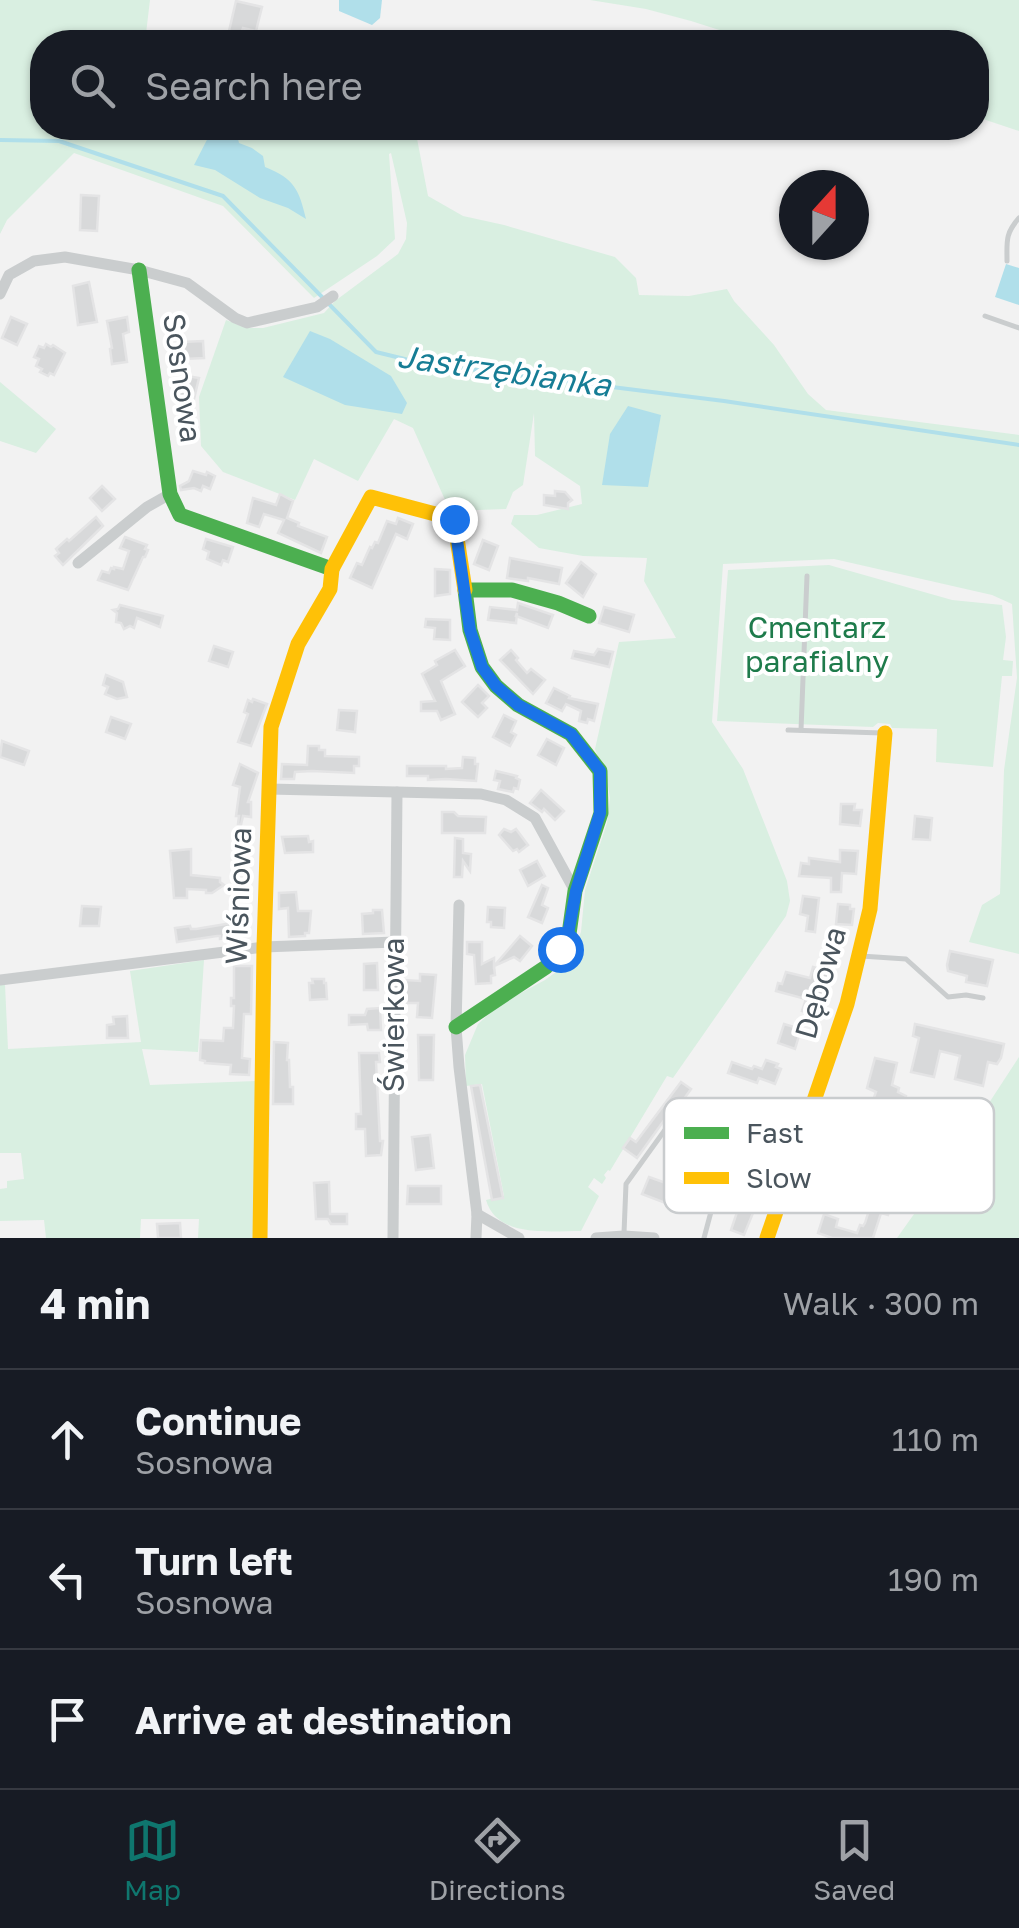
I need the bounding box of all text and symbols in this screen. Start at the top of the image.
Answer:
search box [30,30,989,140]
icon: search [65,58,120,113]
text: Search here [145,63,363,108]
north arrow [779,170,869,260]
street label: Sosnowa [156,311,210,445]
water label: Jastrzębianka [395,336,615,404]
route end [432,497,478,543]
park label: Cmentarz parafialny [745,609,889,679]
street label: Wiśniowa [218,827,258,965]
street label: Dębowa [787,922,853,1043]
route start [538,927,584,973]
street label: Świerkowa [375,937,411,1093]
legend [664,1098,994,1213]
text: Fast [746,1116,804,1149]
text: Slow [746,1161,812,1194]
text: 4 min [40,1278,150,1328]
text: Walk · 300 m [783,1284,979,1322]
text: Continue [135,1398,301,1443]
icon: ahead [40,1412,95,1467]
text: 110 m [892,1420,979,1458]
text: Sosnowa [135,1443,274,1481]
text: Turn left [135,1538,293,1583]
icon: left [40,1552,95,1607]
text: 190 m [888,1560,979,1598]
text: Sosnowa [135,1583,274,1621]
icon: arrive [40,1692,95,1747]
text: Arrive at destination [135,1697,512,1742]
tab: Map [124,1813,181,1906]
tab: Directions [429,1813,566,1906]
tab: Saved [813,1813,895,1906]

